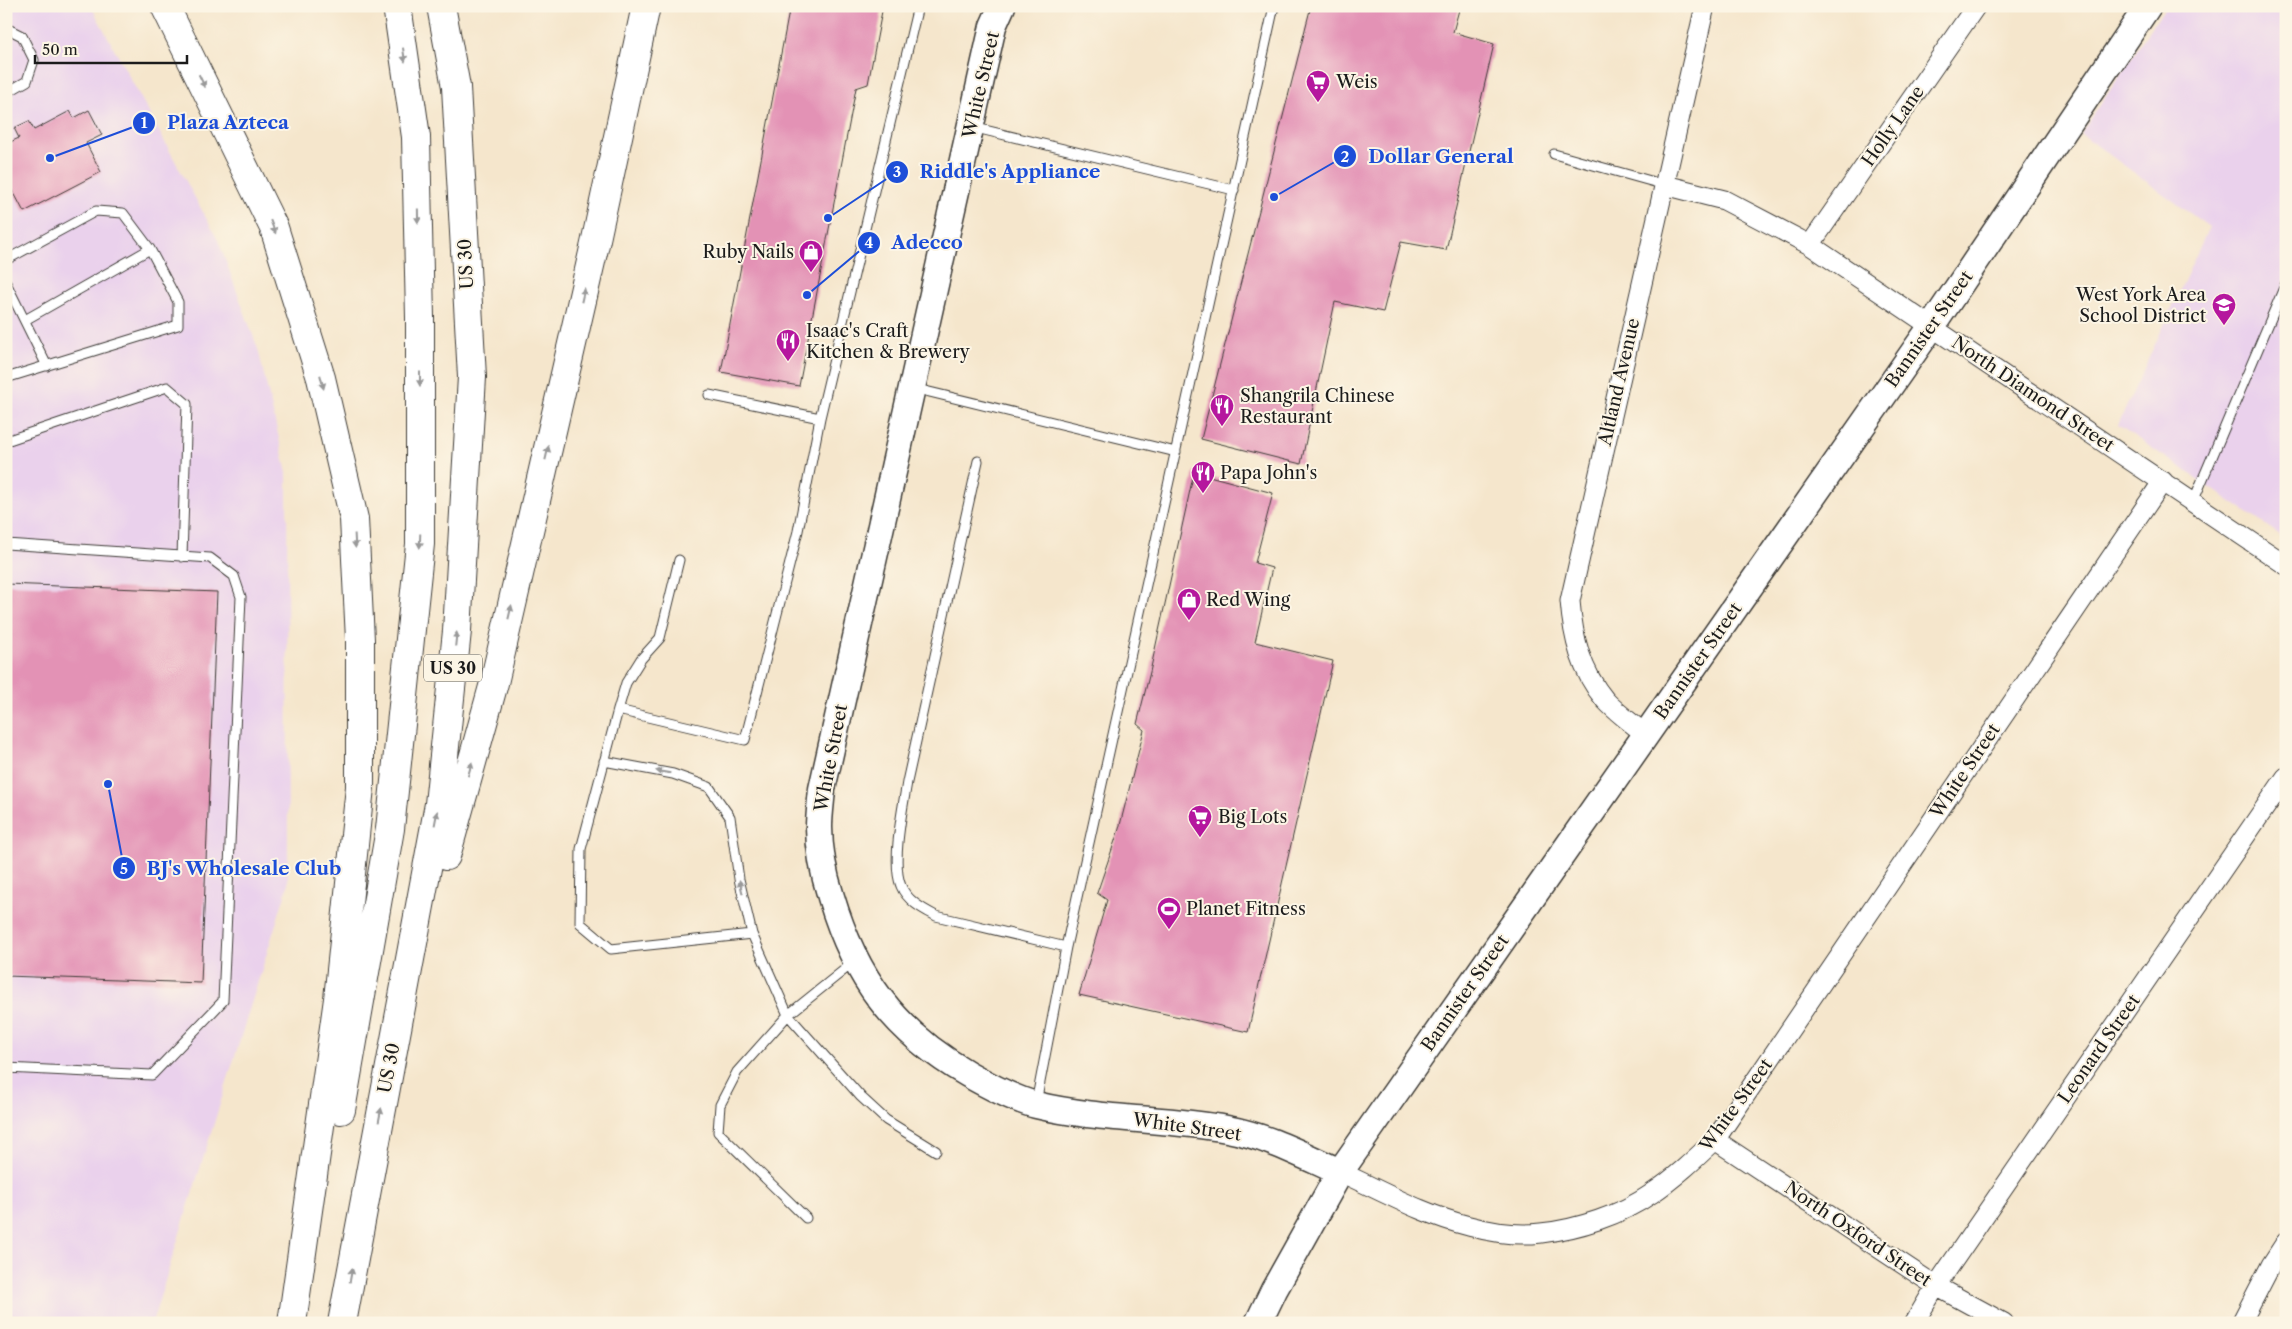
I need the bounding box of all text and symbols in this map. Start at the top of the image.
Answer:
street label: White Street [958,29,1004,142]
scale bar [35,32,188,64]
text: 50 m [42,40,78,59]
one-way arrow [400,47,408,63]
supermarket icon: Weis [1305,69,1331,103]
place label: Weis [1335,71,1378,93]
one-way arrow [198,74,206,88]
street label: Holly Lane [1857,81,1929,171]
callout: Plaza Azteca [131,106,299,140]
text: Plaza Azteca [167,111,290,134]
text: 1 [141,113,148,132]
callout: Dollar General [1333,139,1523,173]
text: Dollar General [1368,145,1514,168]
text: 2 [1341,147,1350,166]
callout: Riddle's Appliance [884,155,1111,189]
text: Riddle's Appliance [920,160,1100,183]
text: 3 [893,162,901,181]
one-way arrow [414,208,422,224]
one-way arrow [270,220,278,234]
callout: Adecco [856,226,973,260]
text: Adecco [890,231,963,254]
text: 4 [865,233,874,252]
street label: US 30 [454,238,478,290]
shop icon: Ruby Nails [798,239,824,273]
place label: Ruby Nails [702,241,794,263]
street label: Bannister Street [1881,266,1978,392]
place label: West York Area School District [2075,284,2207,327]
one-way arrow [579,288,587,303]
school or university icon: West York Area School District [2211,292,2237,326]
street label: Altland Avenue [1593,316,1644,449]
place label: Isaac's Craft Kitchen & Brewery [806,320,971,363]
restaurant icon: Isaac's Craft Kitchen & Brewery [775,328,801,362]
street label: North Diamond Street [1948,332,2119,457]
one-way arrow [416,371,424,387]
one-way arrow [318,375,326,390]
place label: Shangrila Chinese Restaurant [1240,385,1395,428]
restaurant icon: Shangrila Chinese Restaurant [1209,393,1235,427]
one-way arrow [543,446,551,461]
restaurant icon: Papa John's [1190,460,1216,494]
place label: Papa John's [1220,462,1317,484]
one-way arrow [352,533,360,549]
one-way arrow [415,533,423,549]
shop icon: Red Wing [1176,587,1202,621]
place label: Red Wing [1206,589,1291,611]
street label: Bannister Street [1650,598,1747,724]
one-way arrow [506,604,514,619]
one-way arrow [452,630,460,646]
road number: US 30 [424,654,482,681]
street label: White Street [810,702,852,815]
street label: White Street [1925,719,2005,823]
one-way arrow [466,761,474,776]
one-way arrow [655,767,671,775]
supermarket icon: Big Lots [1187,804,1213,838]
place label: Big Lots [1218,806,1287,828]
one-way arrow [433,809,441,825]
callout: BJ's Wholesale Club [112,851,352,885]
text: BJ's Wholesale Club [147,857,341,880]
text: 5 [120,859,128,878]
one-way arrow [737,879,745,894]
sports icon: Planet Fitness [1156,896,1182,930]
place label: Planet Fitness [1186,898,1306,920]
street label: Bannister Street [1417,930,1514,1056]
street label: Leonard Street [2053,990,2145,1108]
street label: US 30 [373,1041,405,1095]
street label: White Street [1694,1054,1777,1156]
one-way arrow [377,1107,385,1123]
street label: White Street [1130,1108,1243,1146]
street label: North Oxford Street [1781,1177,1936,1292]
one-way arrow [347,1266,355,1282]

